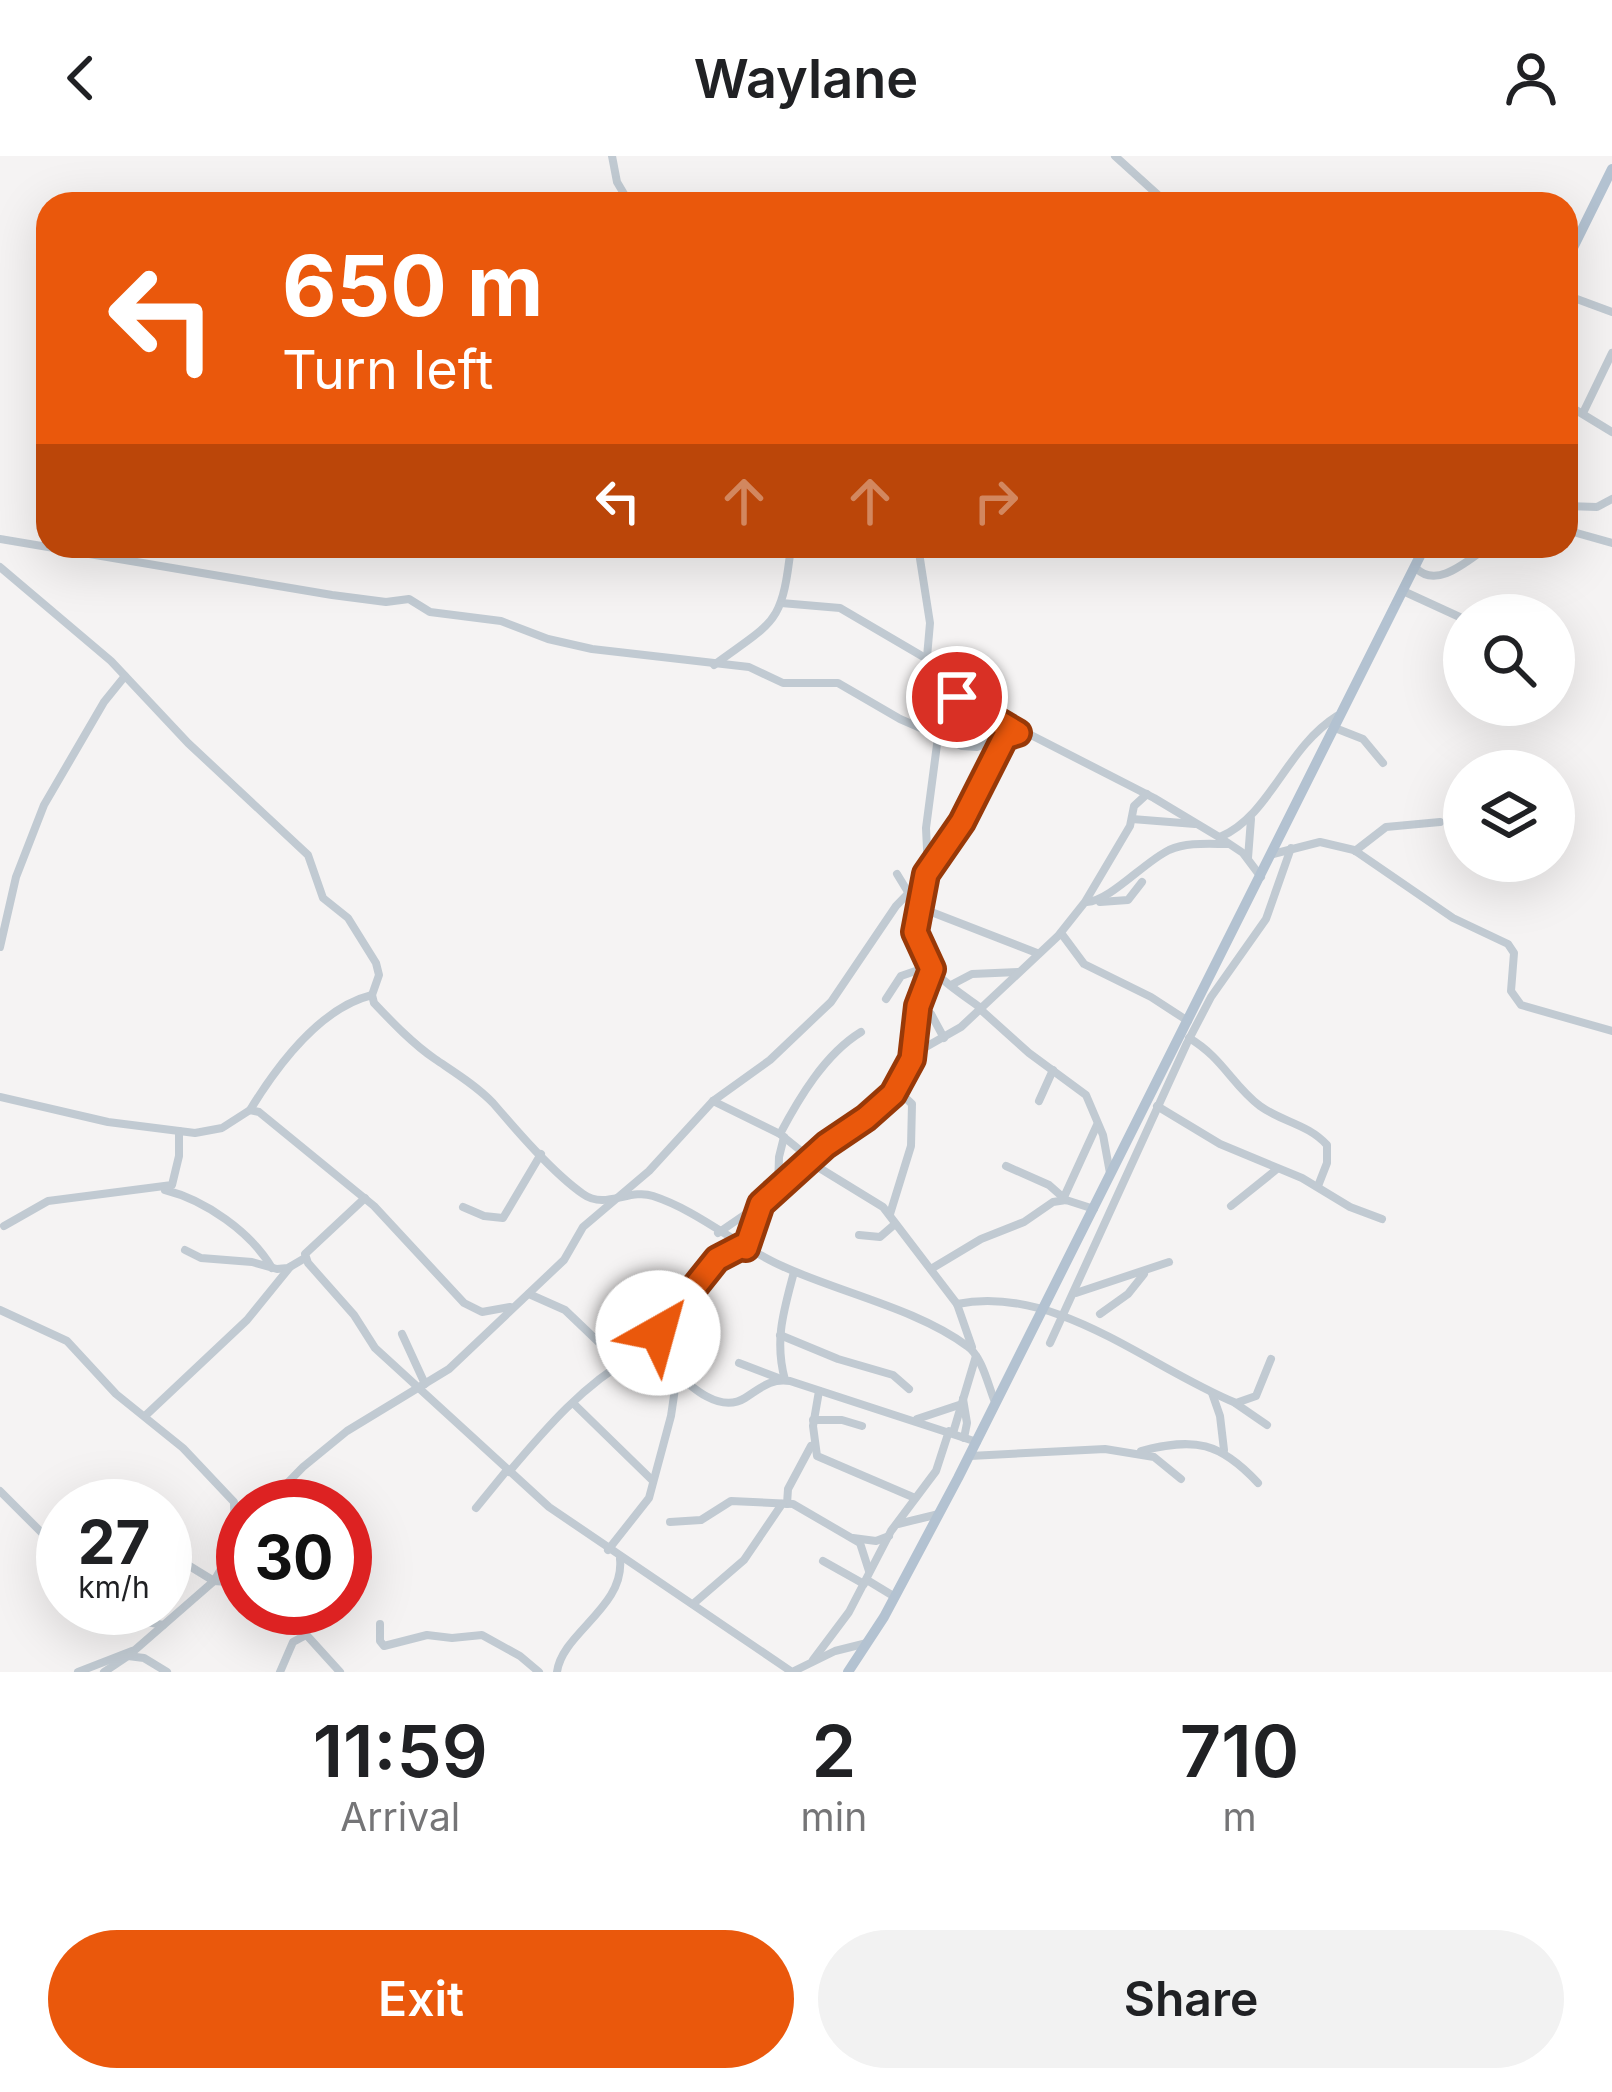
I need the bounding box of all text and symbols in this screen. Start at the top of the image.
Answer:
icon: back [48,45,114,111]
icon: person [1498,45,1564,111]
text: Waylane [694,46,918,111]
text: 650 m [282,235,543,336]
icon: left [84,240,240,396]
text: Turn left [282,337,493,402]
icon: left [585,468,651,534]
icon: ahead [711,468,777,534]
icon: ahead [837,468,903,534]
icon: right [963,468,1029,534]
map controls [1443,594,1575,882]
button: search [1443,594,1575,726]
pin [906,646,1008,748]
icon: arrive [924,664,990,730]
button: layers [1443,750,1575,882]
position arrow [595,1270,721,1396]
speed limit sign: 30 [216,1479,372,1635]
text: 27 [78,1506,150,1578]
text: km/h [78,1569,150,1605]
text: 11:59 [313,1707,488,1794]
text: 2 [811,1707,856,1794]
text: 710 [1180,1707,1299,1794]
text: Arrival [340,1793,460,1840]
text: min [801,1793,867,1840]
text: m [1222,1793,1257,1840]
button: Exit [48,1930,794,2068]
button: Share [818,1930,1564,2068]

